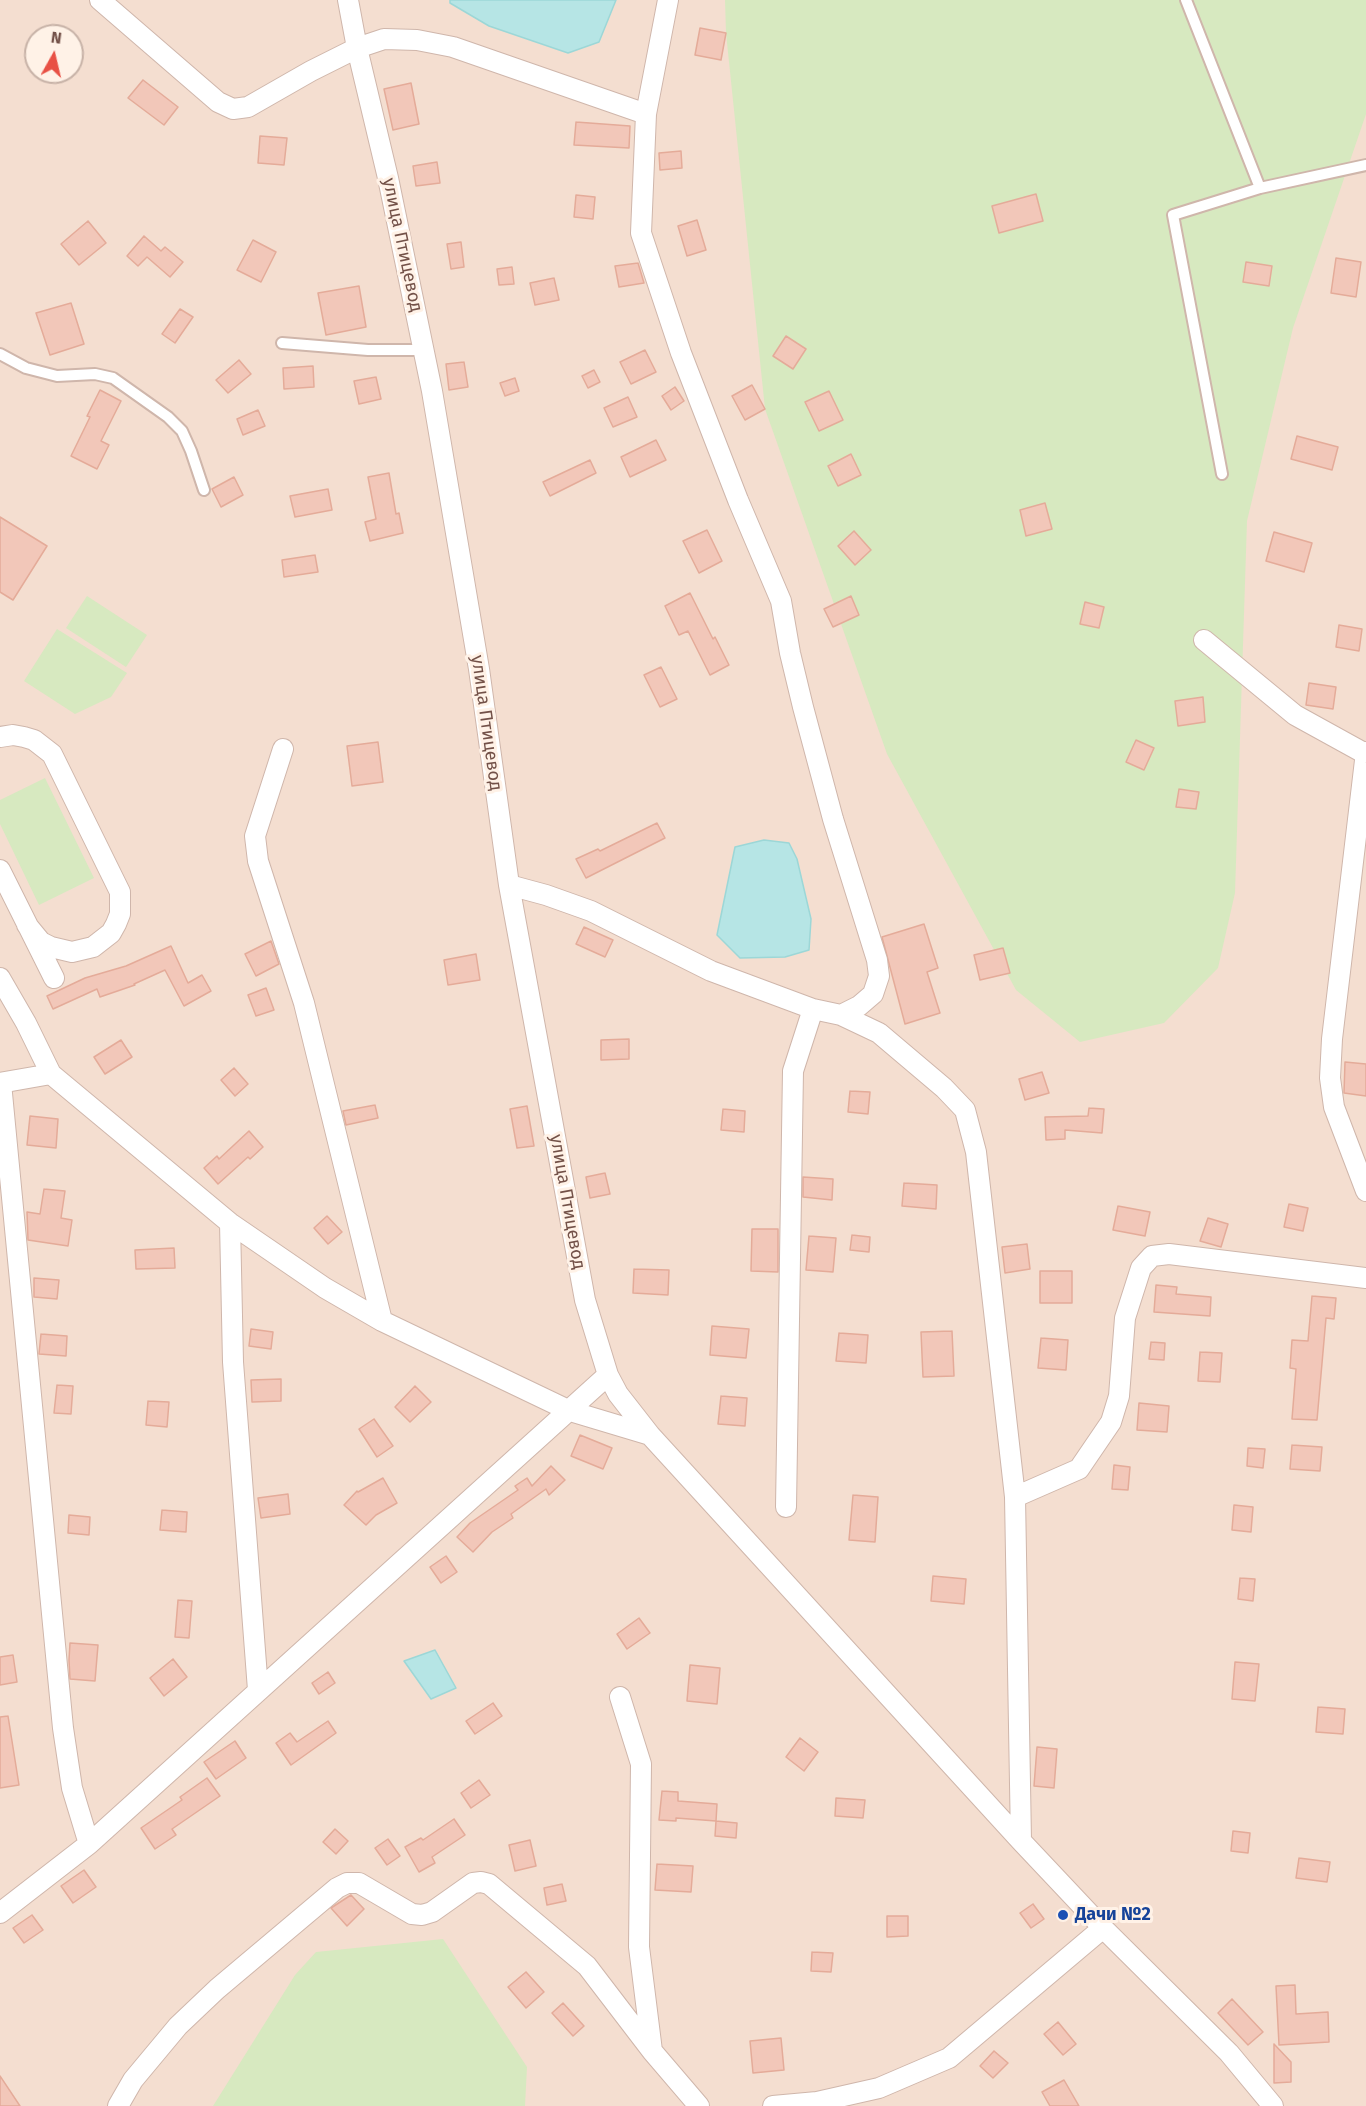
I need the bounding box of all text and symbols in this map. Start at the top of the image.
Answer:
north arrow [24,24,84,84]
text: N [50,28,63,48]
street label: улица Птицевод [377,176,427,314]
street label: улица Птицевод [466,654,506,792]
street label: улица Птицевод [545,1133,589,1271]
place label: Дачи №2 [1075,1904,1151,1926]
marker: Дачи №2 [1056,1908,1070,1922]

